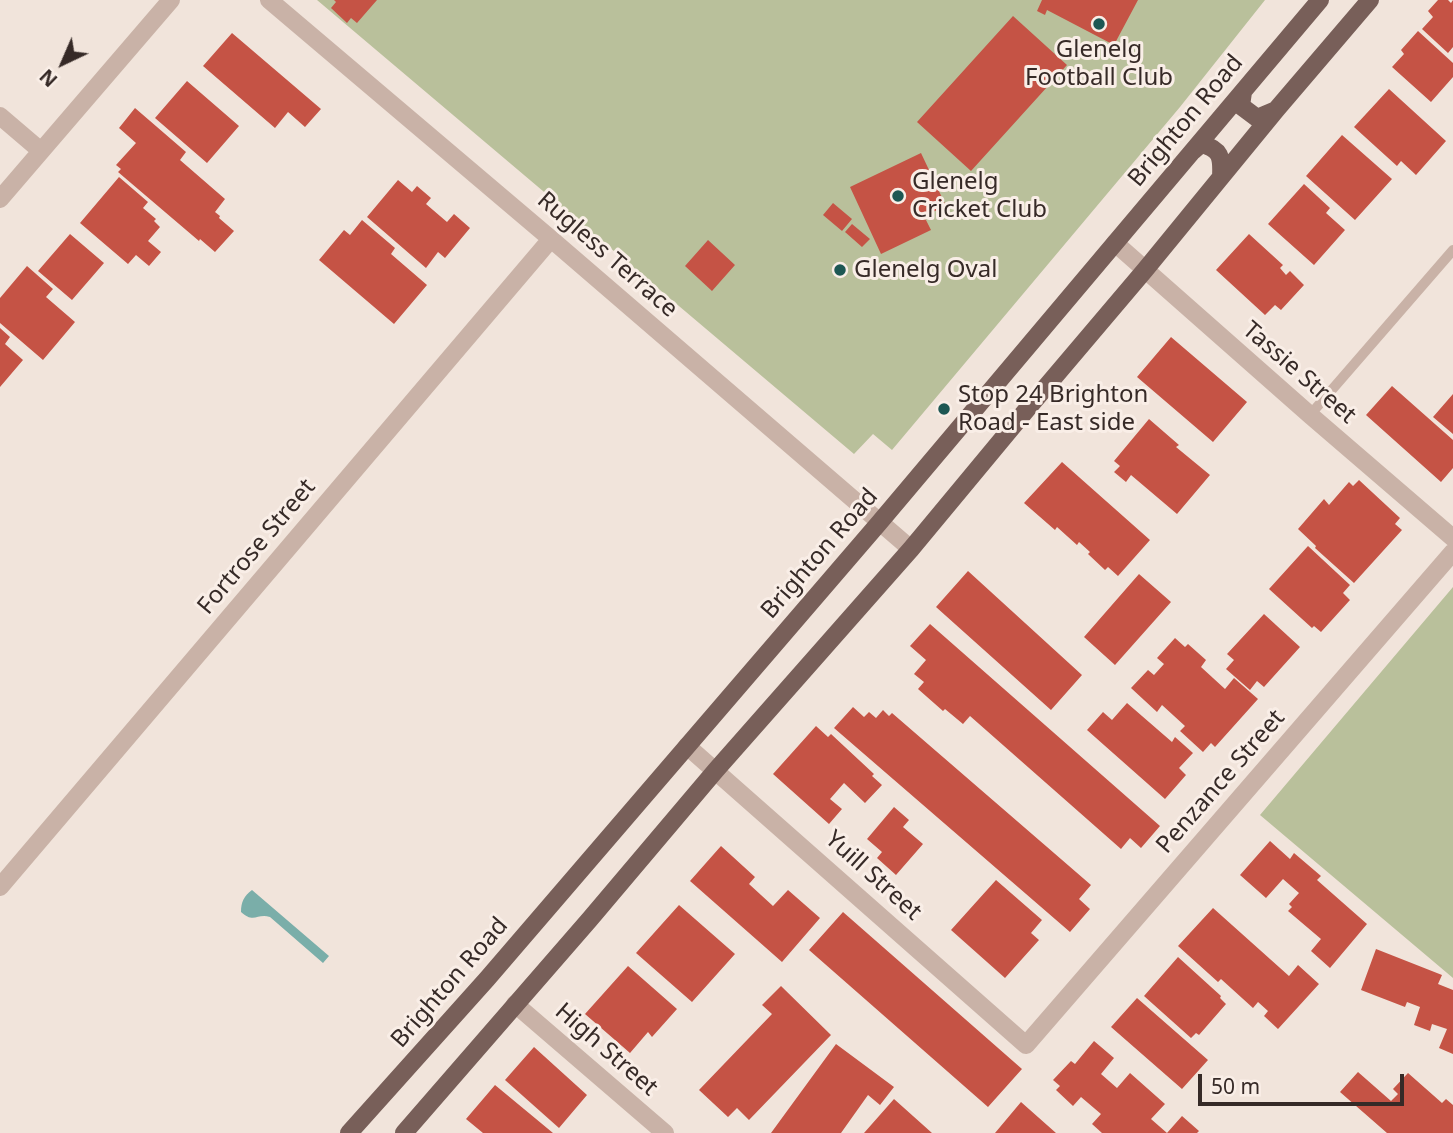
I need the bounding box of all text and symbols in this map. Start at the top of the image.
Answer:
marker: Glenelg Football Club [1091,16,1107,32]
north arrow [28,28,98,98]
place label: Glenelg Football Club [1025,36,1173,92]
street label: Brighton Road [1123,49,1249,193]
text: N [34,63,63,93]
place label: Glenelg Cricket Club [912,168,1047,224]
street label: Rugless Terrace [531,186,683,324]
marker: Glenelg Cricket Club [890,188,906,204]
place label: Glenelg Oval [854,256,997,284]
marker: Glenelg Oval [832,262,848,278]
street label: Tassie Street [1236,316,1362,430]
place label: Stop 24 Brighton Road - East side [958,381,1148,437]
marker: Stop 24 Brighton Road - East side [936,401,952,417]
street label: Fortrose Street [192,473,322,621]
street label: Brighton Road [756,483,884,625]
street label: Penzance Street [1151,704,1291,860]
street label: Yuill Street [819,825,927,927]
street label: Brighton Road [386,912,514,1054]
street label: High Street [549,998,663,1102]
scale bar [1201,1060,1408,1104]
text: 50 m [1211,1072,1260,1100]

